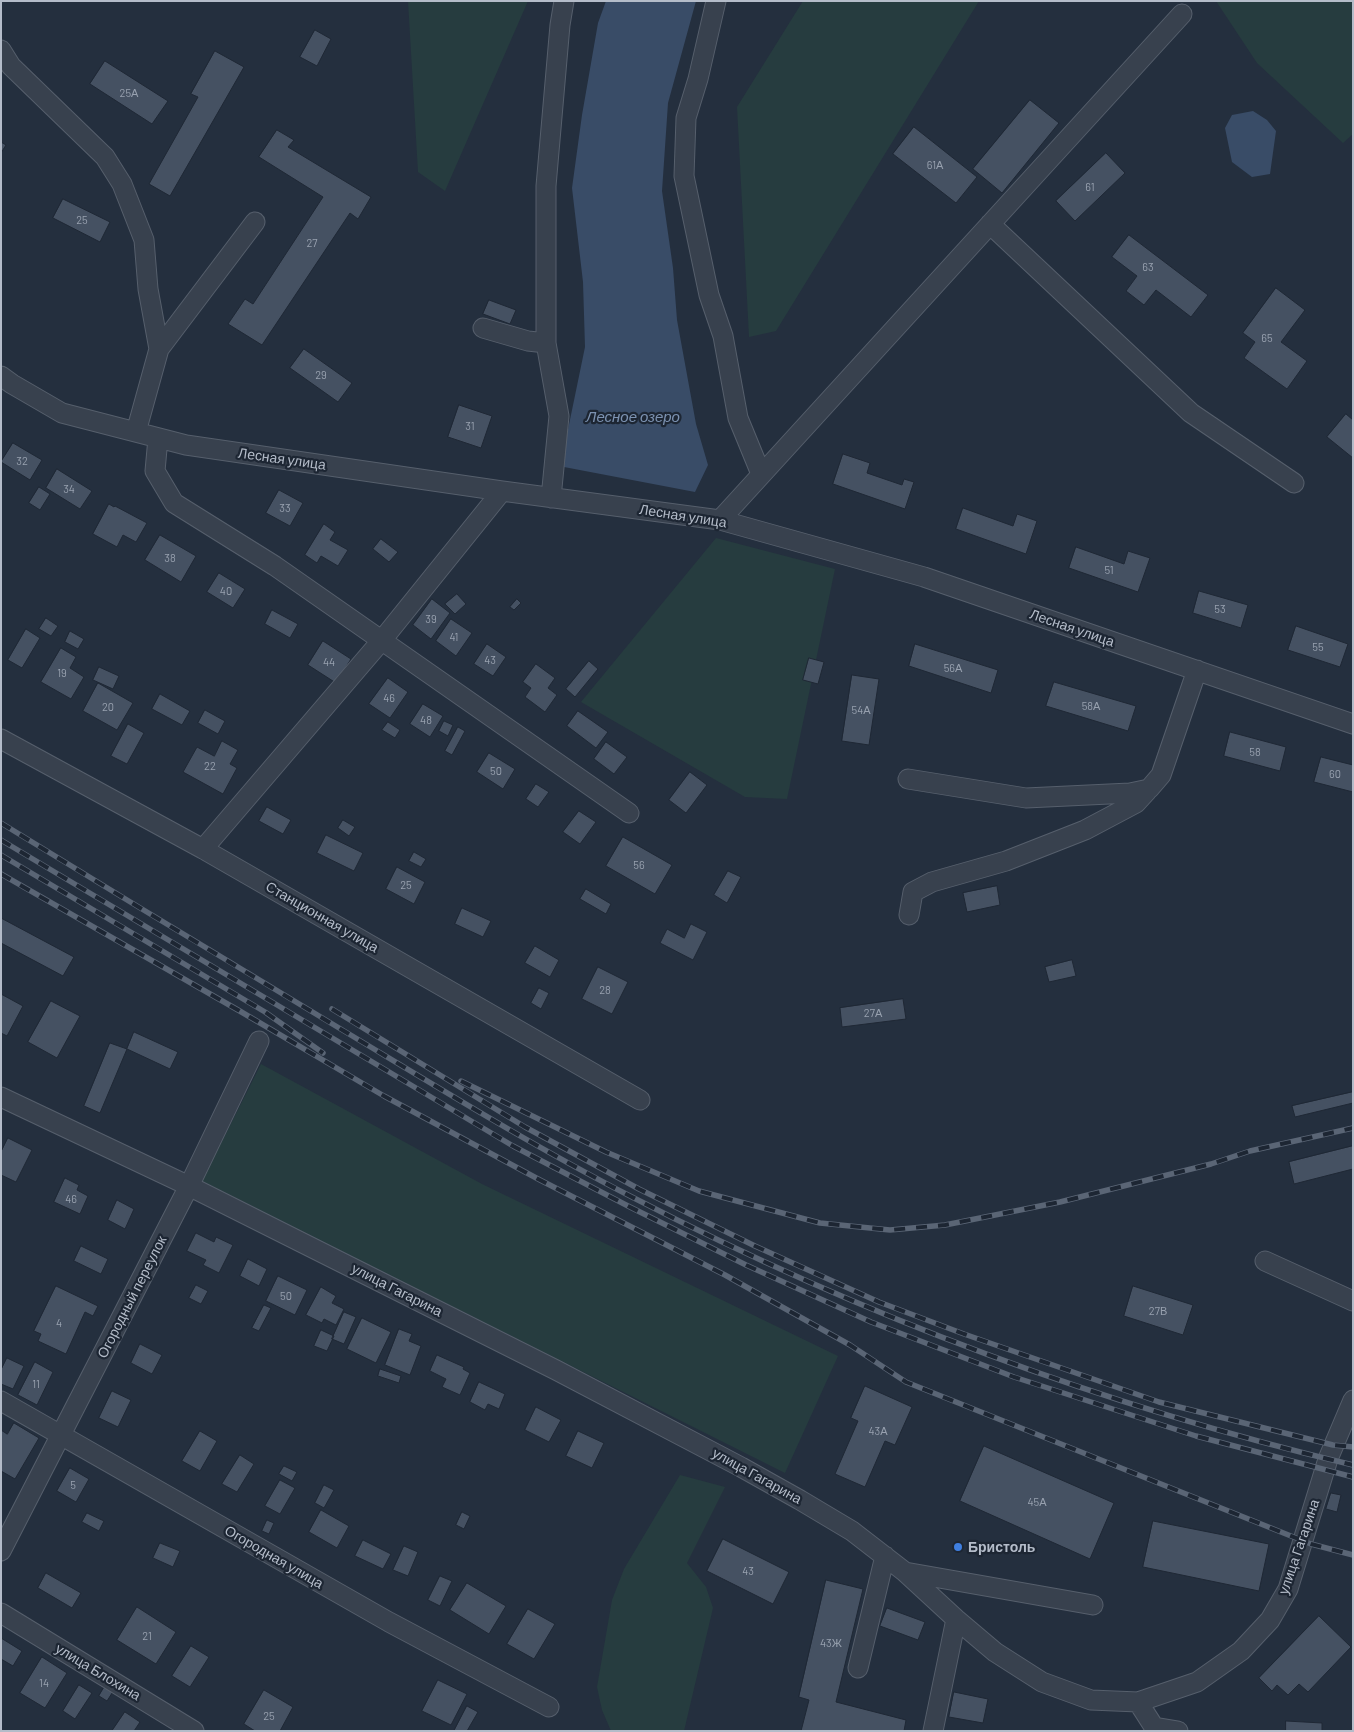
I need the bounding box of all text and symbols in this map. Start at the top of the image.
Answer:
house number: 25А [120,86,138,100]
house number: 61А [927,158,943,172]
house number: 61 [1085,180,1095,194]
house number: 25 [76,213,88,227]
house number: 27 [306,236,318,250]
house number: 63 [1142,260,1154,274]
house number: 65 [1261,331,1273,345]
house number: 29 [315,368,327,382]
water label: Лесное озеро [586,408,680,426]
house number: 31 [465,419,475,433]
street label: Лесная улица [237,445,327,473]
house number: 32 [16,454,28,468]
house number: 34 [63,482,75,496]
house number: 33 [279,501,291,515]
street label: Лесная улица [638,501,728,531]
house number: 38 [164,551,176,565]
house number: 51 [1104,563,1114,577]
house number: 40 [220,584,232,598]
house number: 53 [1214,602,1226,616]
street label: Лесная улица [1027,606,1117,650]
house number: 39 [425,612,437,626]
house number: 41 [450,630,458,644]
house number: 55 [1312,640,1324,654]
house number: 43 [484,653,496,667]
house number: 44 [323,655,335,669]
house number: 56А [944,661,962,675]
house number: 19 [57,666,67,680]
house number: 46 [383,691,395,705]
house number: 58А [1082,699,1100,713]
house number: 20 [102,700,114,714]
house number: 54А [851,703,871,717]
house number: 48 [420,713,432,727]
house number: 58 [1249,745,1261,759]
house number: 22 [204,759,216,773]
house number: 50 [490,764,502,778]
house number: 60 [1329,767,1341,781]
house number: 56 [633,858,645,872]
street label: Станционная улица [263,878,381,956]
house number: 25 [400,878,412,892]
house number: 28 [599,983,611,997]
house number: 27А [864,1006,882,1020]
house number: 46 [65,1192,77,1206]
street label: Огородный переулок [94,1233,170,1361]
street label: улица Гагарина [349,1260,445,1320]
house number: 50 [280,1289,292,1303]
house number: 27В [1149,1304,1167,1318]
house number: 4 [56,1316,62,1330]
house number: 11 [32,1377,40,1391]
house number: 43А [868,1424,888,1438]
street label: улица Гагарина [709,1445,805,1507]
house number: 5 [70,1478,76,1492]
house number: 45А [1027,1495,1047,1509]
street label: улица Гагарина [1275,1497,1323,1597]
street label: Огородная улица [222,1522,326,1592]
place label: Бристоль [968,1539,1035,1555]
marker: Бристоль [952,1541,964,1553]
house number: 43 [742,1564,754,1578]
house number: 21 [142,1629,152,1643]
house number: 43Ж [820,1636,842,1650]
street label: улица Блохина [52,1640,144,1704]
house number: 14 [39,1676,49,1690]
house number: 25 [263,1709,275,1723]

